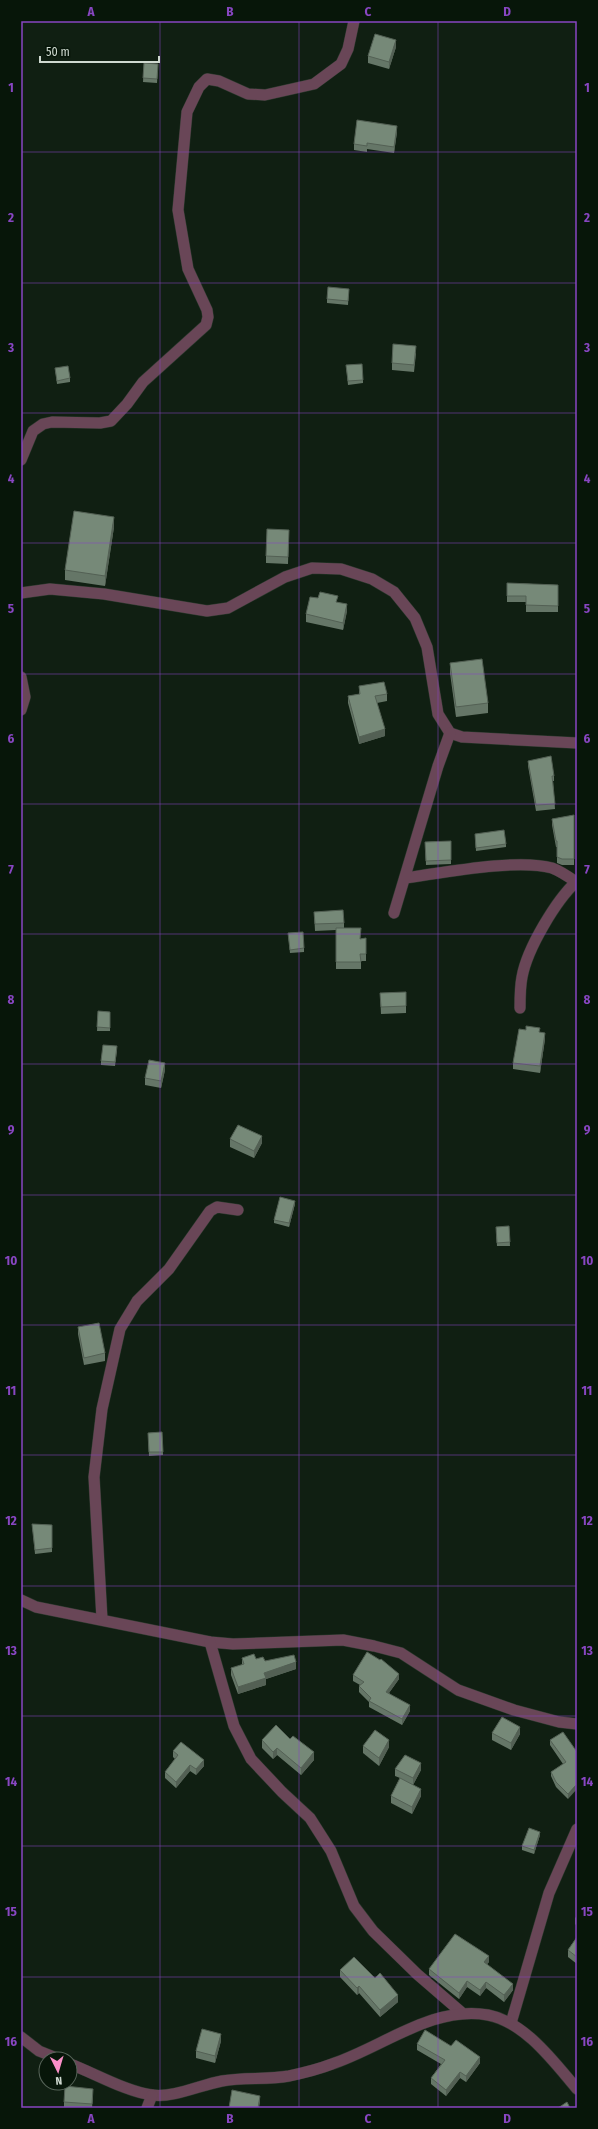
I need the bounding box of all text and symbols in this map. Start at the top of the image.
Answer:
text: A [86,4,95,19]
text: B [226,4,234,19]
text: C [365,4,372,19]
text: D [503,4,511,19]
scale bar [40,38,159,64]
text: 50 m [46,45,70,59]
text: 1 [8,80,14,95]
text: 1 [584,80,590,95]
text: 2 [7,210,14,225]
text: 2 [583,210,590,225]
text: 3 [7,340,14,355]
text: 3 [583,340,590,355]
text: 4 [8,471,15,486]
text: 4 [584,471,591,486]
text: 5 [8,601,14,616]
text: 5 [584,601,590,616]
text: 6 [8,731,15,746]
text: 6 [584,731,591,746]
text: 7 [8,862,14,877]
text: 7 [584,862,590,877]
text: 8 [8,992,15,1007]
text: 8 [584,992,591,1007]
text: 9 [8,1122,15,1137]
text: 9 [584,1122,591,1137]
text: 10 [5,1253,17,1268]
text: 10 [581,1253,593,1268]
text: 11 [6,1383,16,1398]
text: 11 [582,1383,592,1398]
text: 12 [5,1513,17,1528]
text: 12 [581,1513,593,1528]
text: 13 [5,1643,17,1658]
text: 13 [581,1643,593,1658]
text: 14 [5,1774,17,1789]
text: 14 [581,1774,593,1789]
text: 15 [5,1904,17,1919]
text: 15 [581,1904,593,1919]
text: 16 [5,2034,17,2049]
text: 16 [581,2034,593,2049]
north arrow [38,2051,78,2091]
text: N [55,2074,63,2087]
text: A [86,2111,95,2126]
text: B [226,2111,234,2126]
text: C [365,2111,372,2126]
text: D [503,2111,511,2126]

